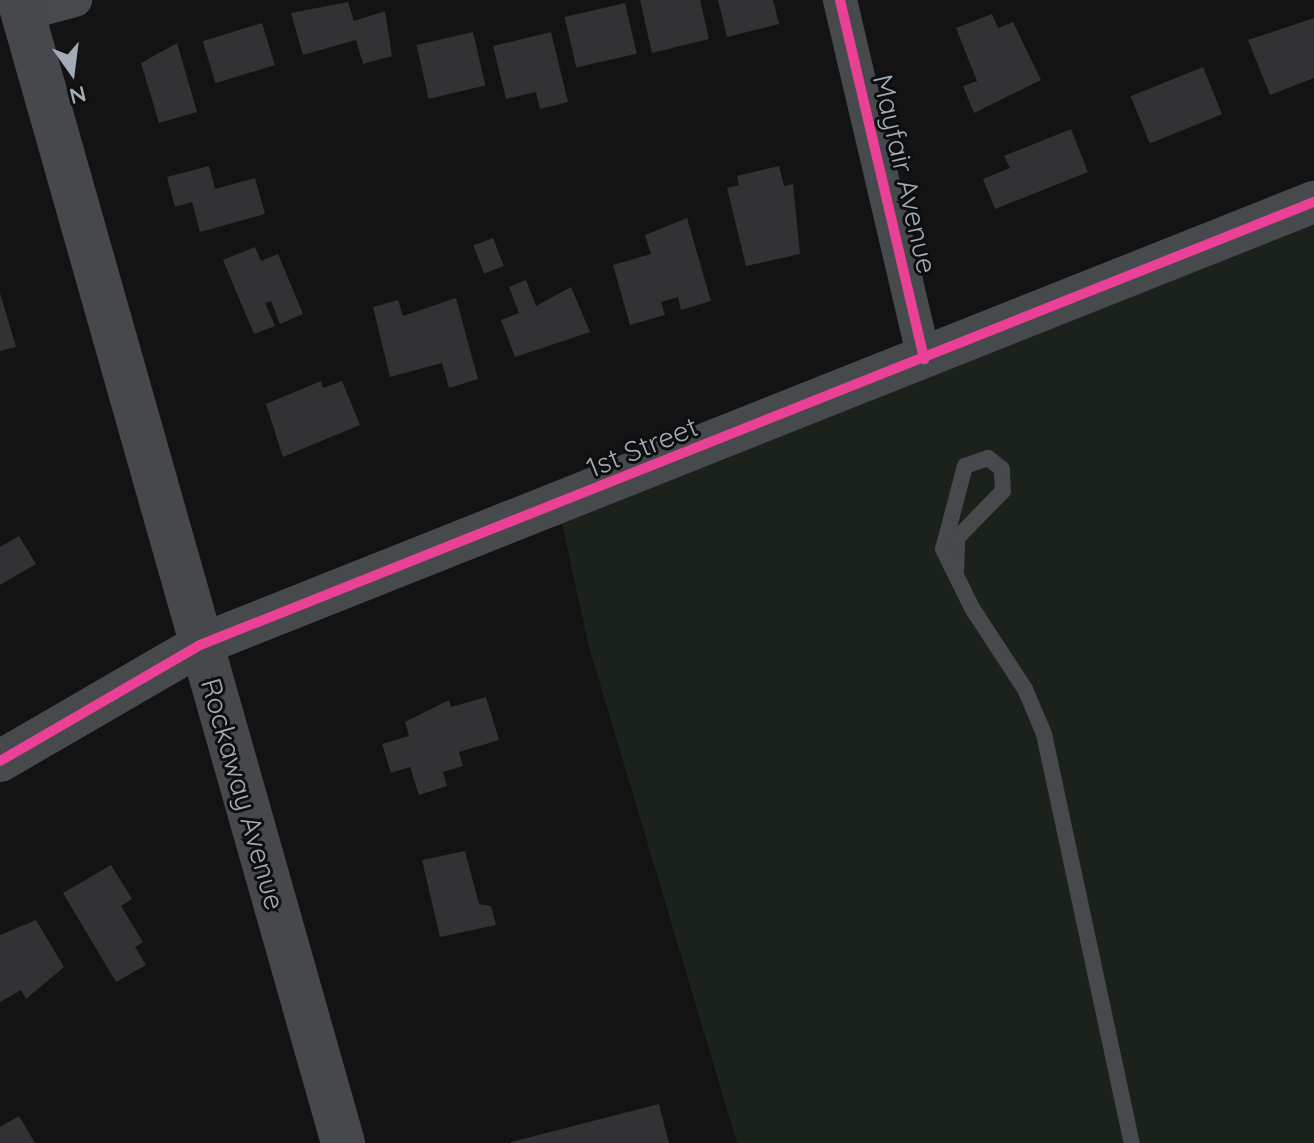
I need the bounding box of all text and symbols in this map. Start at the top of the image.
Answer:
north arrow [32,32,112,112]
street label: Mayfair Avenue [866,71,944,277]
text: N [67,80,89,111]
street label: 1st Street [581,409,703,485]
street label: Rockaway Avenue [194,674,292,914]

